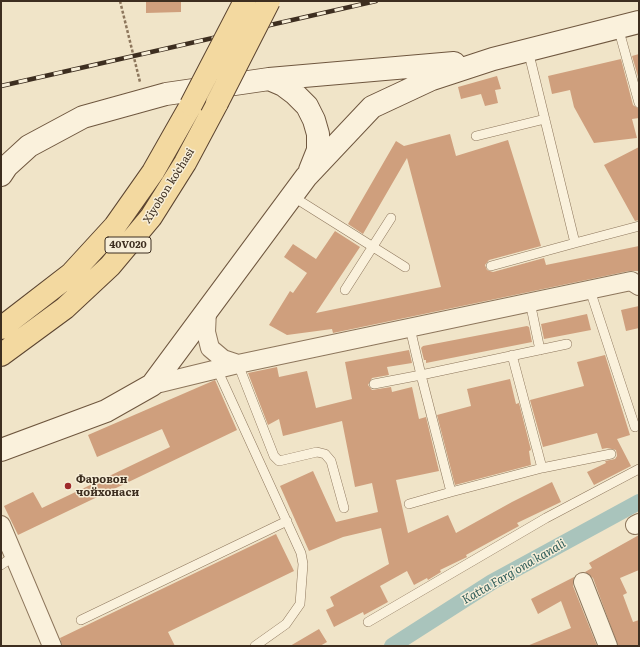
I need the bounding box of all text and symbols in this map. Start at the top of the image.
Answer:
street label: Xiyobon koʻchasi [141,146,197,226]
road number: 40V020 [105,237,151,253]
place label: Фаровон чойхонаси [76,473,139,499]
marker: Фаровон чойхонаси [63,481,73,491]
water label: Katta Farg'ona kanali [460,537,568,607]

